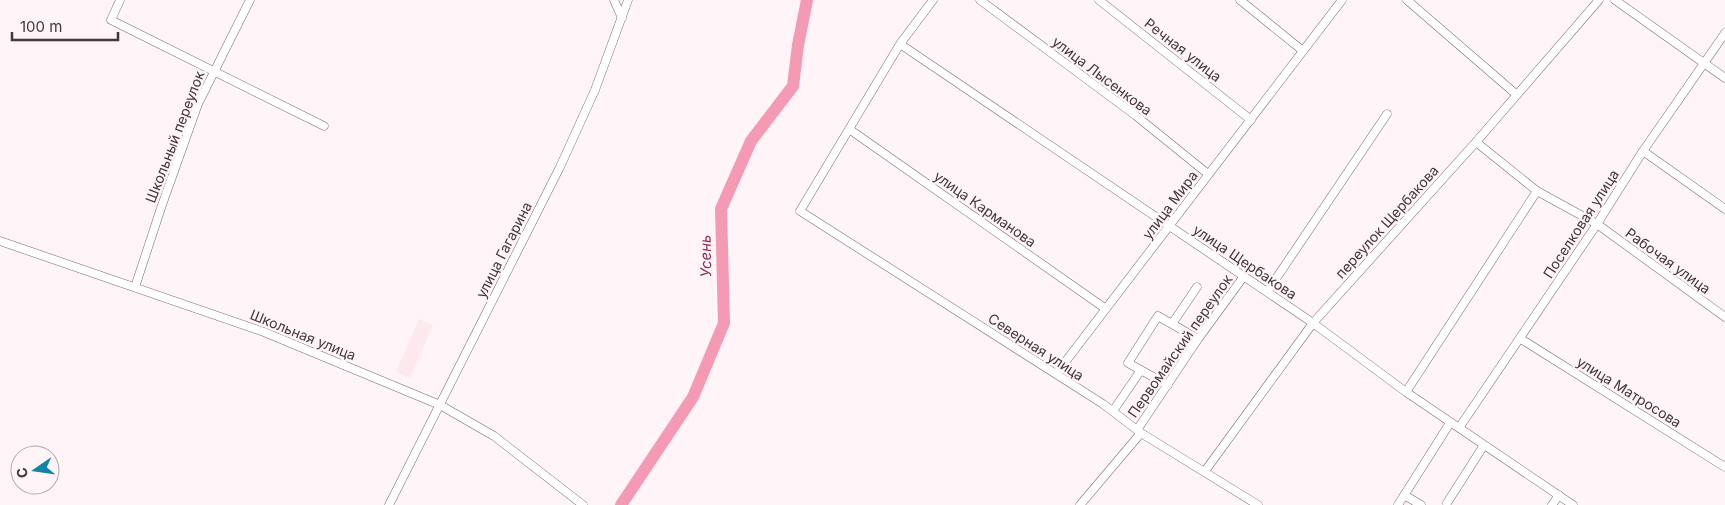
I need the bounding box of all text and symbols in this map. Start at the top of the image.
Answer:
scale bar [12,10,119,42]
street label: Речная улица [1141,14,1225,85]
text: 100 m [20,17,62,36]
street label: улица Лысенкова [1049,33,1155,119]
street label: Школьный переулок [142,68,208,205]
street label: переулок Щербакова [1331,162,1442,282]
street label: Поселковая улица [1539,166,1622,281]
street label: улица Карманова [931,167,1040,250]
street label: улица Мира [1138,167,1201,242]
street label: улица Гагарина [472,199,535,301]
street label: улица Щербакова [1190,221,1300,303]
street label: Рабочая улица [1622,224,1714,297]
water label: Усень [696,234,715,278]
street label: Первомайский переулок [1124,271,1236,420]
street label: Школьная улица [248,306,359,364]
street label: Северная улица [985,309,1087,384]
street label: улица Матросова [1574,353,1685,431]
north arrow [10,445,60,495]
text: С [12,466,31,480]

